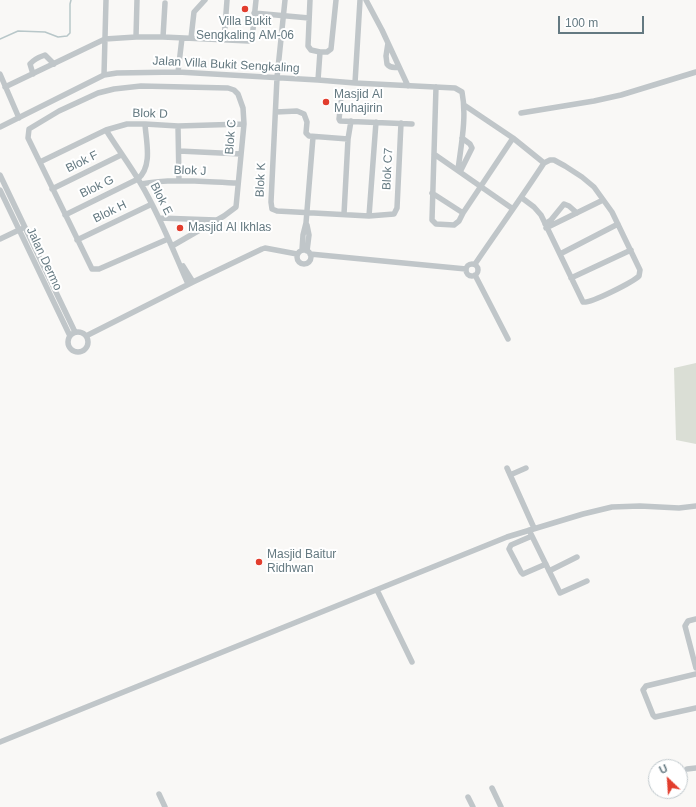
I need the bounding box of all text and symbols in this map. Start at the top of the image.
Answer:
marker: Villa Bukit Sengkaling AM-06 [240,4,250,14]
scale bar [560,8,646,34]
place label: Villa Bukit Sengkaling AM-06 [196,15,294,43]
text: 100 m [565,16,598,30]
street label: Jalan Villa Bukit Sengkaling [152,54,300,76]
place label: Masjid Al Muhajirin [334,88,383,116]
marker: Masjid Al Muhajirin [321,97,331,107]
street label: Blok D [132,106,168,122]
street label: Blok C [223,119,239,155]
street label: Blok F [64,148,100,176]
street label: Blok C7 [380,148,396,190]
street label: Blok K [253,162,269,198]
street label: Blok J [173,163,207,179]
street label: Blok G [78,173,116,201]
street label: Blok E [147,180,175,218]
street label: Blok H [91,198,129,226]
place label: Masjid Al Ikhlas [188,221,271,235]
marker: Masjid Al Ikhlas [175,223,185,233]
street label: Jalan Dermo [23,225,65,293]
place label: Masjid Baitur Ridhwan [267,548,336,576]
marker: Masjid Baitur Ridhwan [254,557,264,567]
north arrow [648,759,688,799]
text: U [657,762,669,776]

